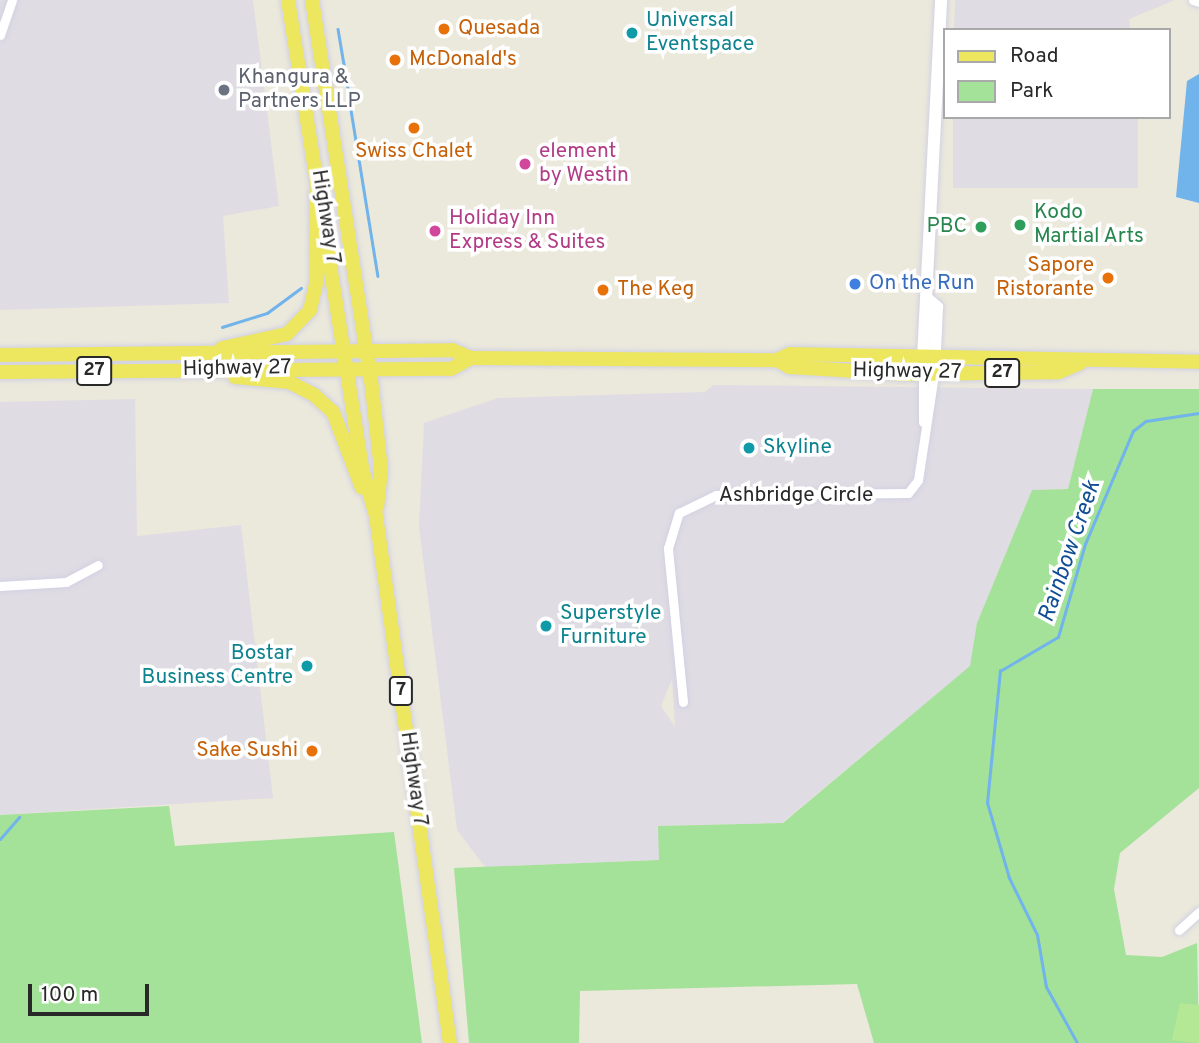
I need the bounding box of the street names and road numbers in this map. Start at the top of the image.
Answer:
street label: Highway 7 [305,167,345,267]
street label: Highway 27 [182,355,292,383]
road number: 27 [75,356,113,386]
street label: Highway 27 [852,358,962,386]
road number: 27 [983,358,1021,388]
street label: Ashbridge Circle [719,483,873,509]
road number: 7 [389,676,413,706]
street label: Highway 7 [394,730,432,828]

